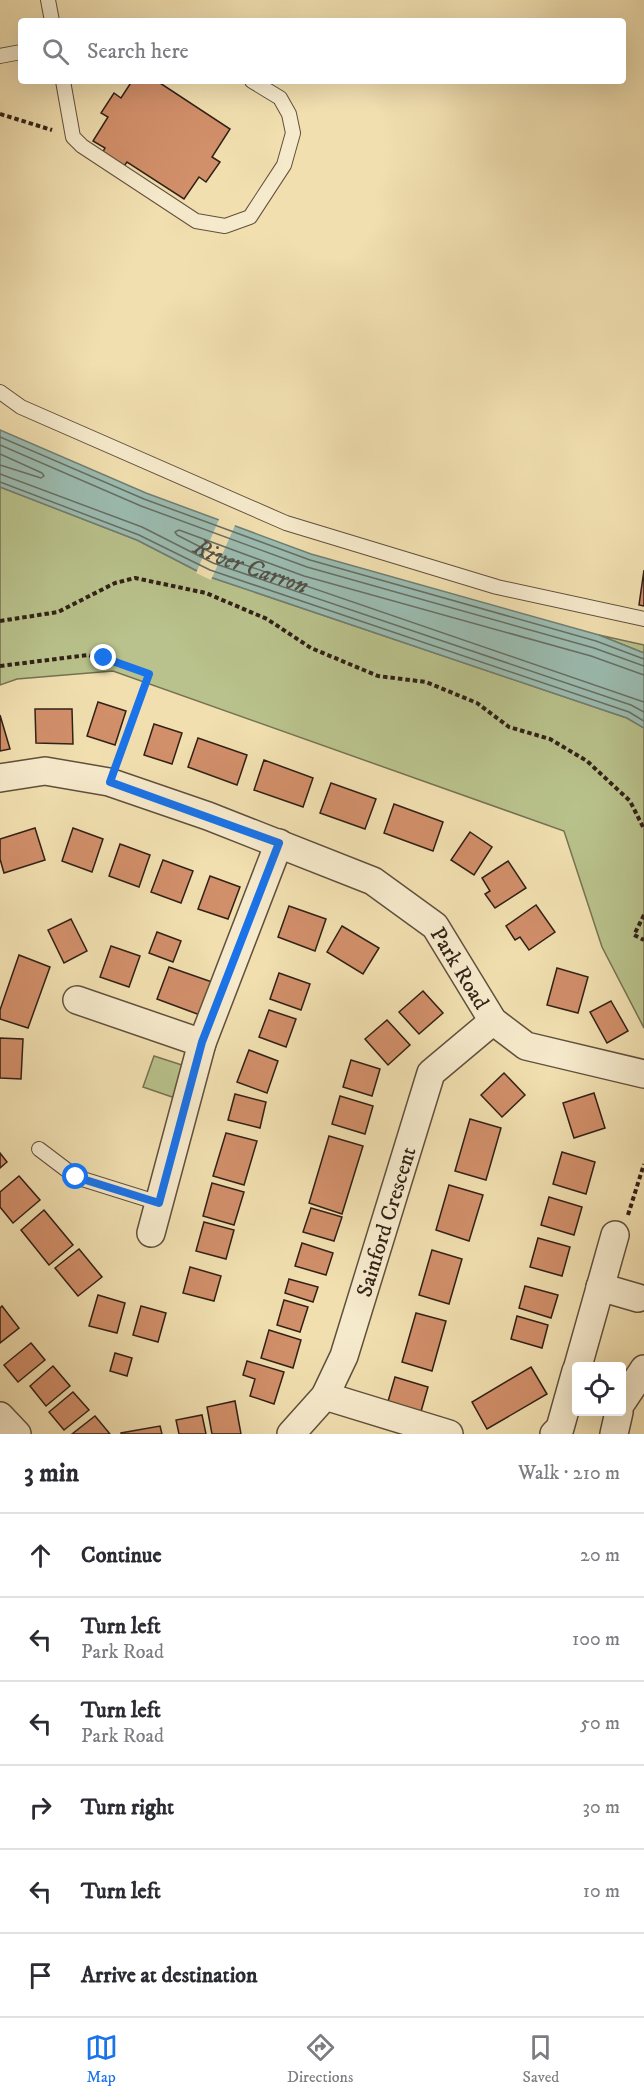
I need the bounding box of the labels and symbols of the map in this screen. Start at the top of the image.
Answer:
water label: River Carron [187,531,312,602]
route end [90,644,116,670]
street label: Park Road [424,922,495,1015]
street label: Sainford Crescent [351,1144,423,1300]
route start [62,1163,88,1189]

